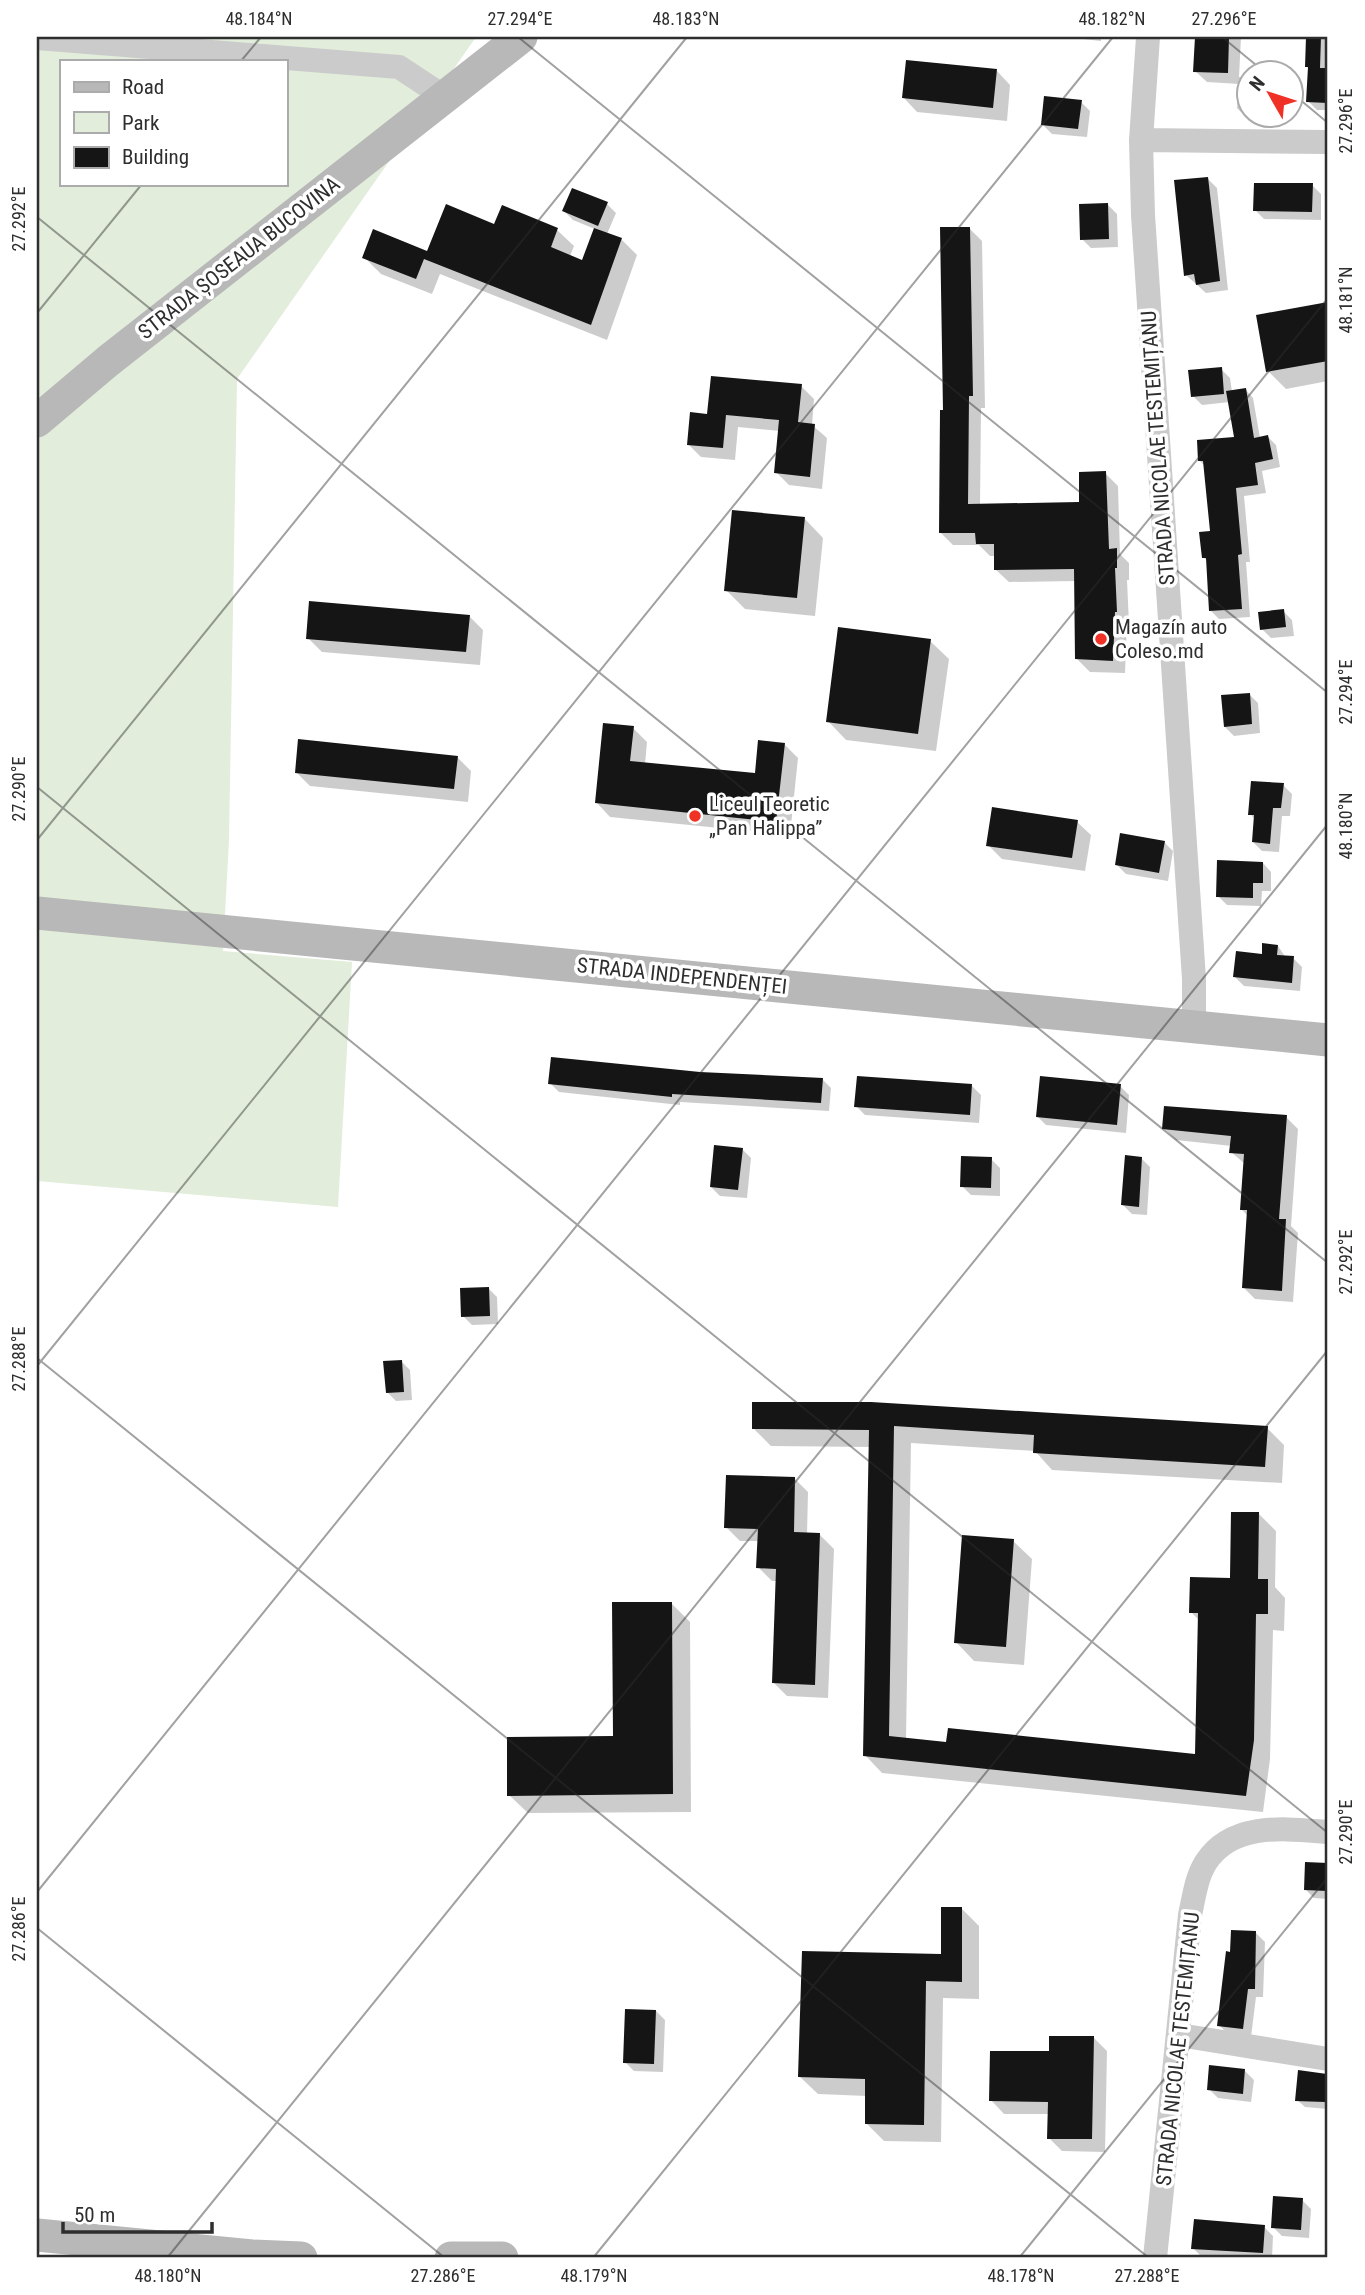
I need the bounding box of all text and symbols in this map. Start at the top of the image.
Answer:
text: 48.184°N [225,8,293,29]
text: 27.294°E [488,8,552,29]
text: 48.183°N [652,8,720,29]
text: 48.182°N [1078,8,1146,29]
text: 27.296°E [1192,8,1256,29]
legend [60,60,287,186]
north arrow [1236,60,1306,130]
text: N [1245,72,1270,95]
text: Road [122,75,164,99]
text: 27.296°E [1335,89,1356,153]
text: Park [122,111,160,135]
text: Building [122,145,189,169]
street label: STRADA ȘOSEAUA BUCOVINA [134,172,344,344]
text: 27.292°E [8,187,29,251]
text: 48.181°N [1335,266,1356,334]
street label: STRADA NICOLAE TESTEMIȚANU [1136,310,1181,586]
place label: Magazín auto Coleso.md [1115,615,1227,663]
marker: Magazín auto Coleso.md [1093,631,1109,647]
text: 27.294°E [1335,660,1356,724]
text: 27.290°E [8,757,29,821]
place label: Liceul Teoretic „Pan Halippa” [709,792,830,840]
text: 48.180°N [1335,792,1356,860]
marker: Liceul Teoretic „Pan Halippa” [687,808,703,824]
street label: STRADA INDEPENDENȚEI [576,953,788,1000]
text: 27.292°E [1335,1230,1356,1294]
text: 27.288°E [8,1327,29,1391]
text: 27.290°E [1335,1800,1356,1864]
text: 27.286°E [8,1897,29,1961]
street label: STRADA NICOLAE TESTEMIȚANU [1152,1911,1205,2187]
scale bar [63,2190,212,2234]
text: 50 m [74,2203,115,2227]
text: 48.180°N [134,2265,202,2286]
text: 27.286°E [411,2265,475,2286]
text: 48.179°N [560,2265,628,2286]
text: 48.178°N [987,2265,1055,2286]
text: 27.288°E [1115,2265,1179,2286]

